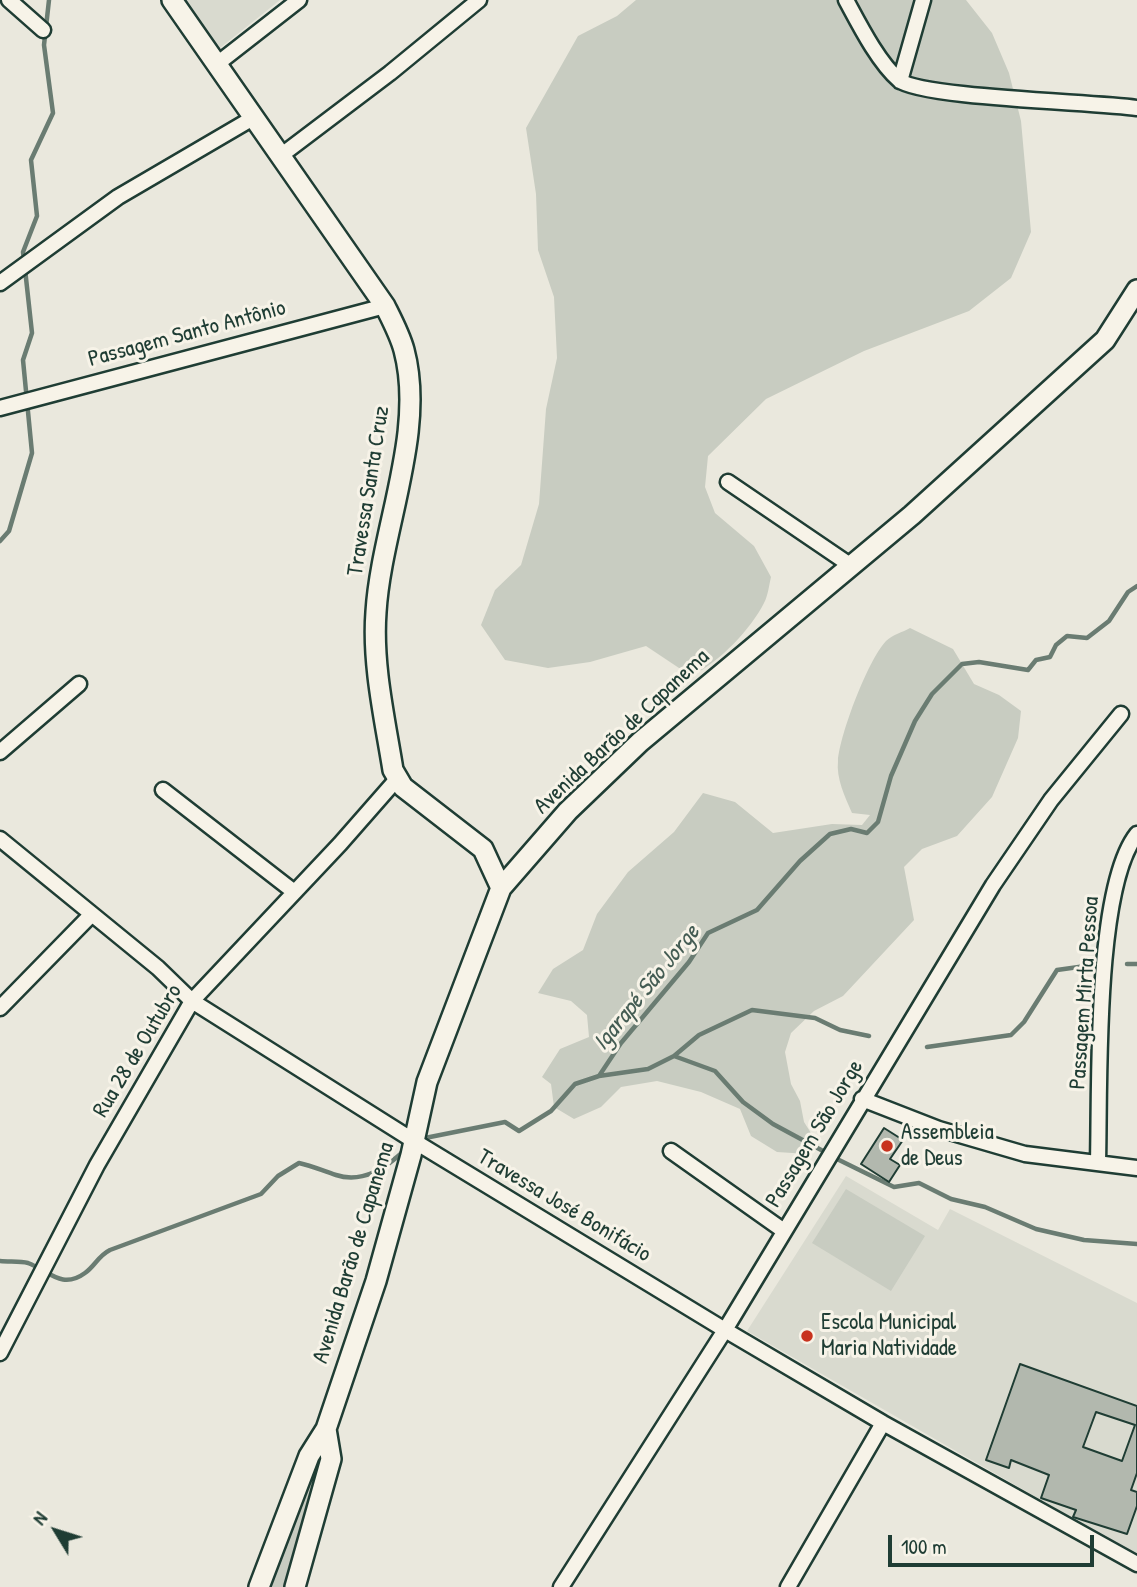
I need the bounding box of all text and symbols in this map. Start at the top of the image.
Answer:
street label: Passagem Santo Antônio [85,294,289,374]
street label: Travessa Santa Cruz [342,404,396,578]
street label: Avenida Barão de Capanema [529,644,715,820]
street label: Passagem Mirta Pessoa [1064,896,1106,1090]
water label: Igarapé São Jorge [588,919,706,1057]
street label: Rua 28 de Outubro [88,980,188,1122]
street label: Passagem São Jorge [760,1055,870,1213]
place label: Assembleia de Deus [901,1119,994,1173]
marker: Assembleia de Deus [879,1138,895,1154]
street label: Avenida Barão de Capanema [307,1139,401,1367]
street label: Travessa José Bonifácio [472,1143,656,1269]
place label: Escola Municipal Maria Natividade [821,1309,957,1363]
marker: Escola Municipal Maria Natividade [799,1328,815,1344]
north arrow [21,1496,91,1566]
text: N [26,1506,53,1530]
scale bar [892,1520,1098,1564]
text: 100 m [901,1532,947,1561]

